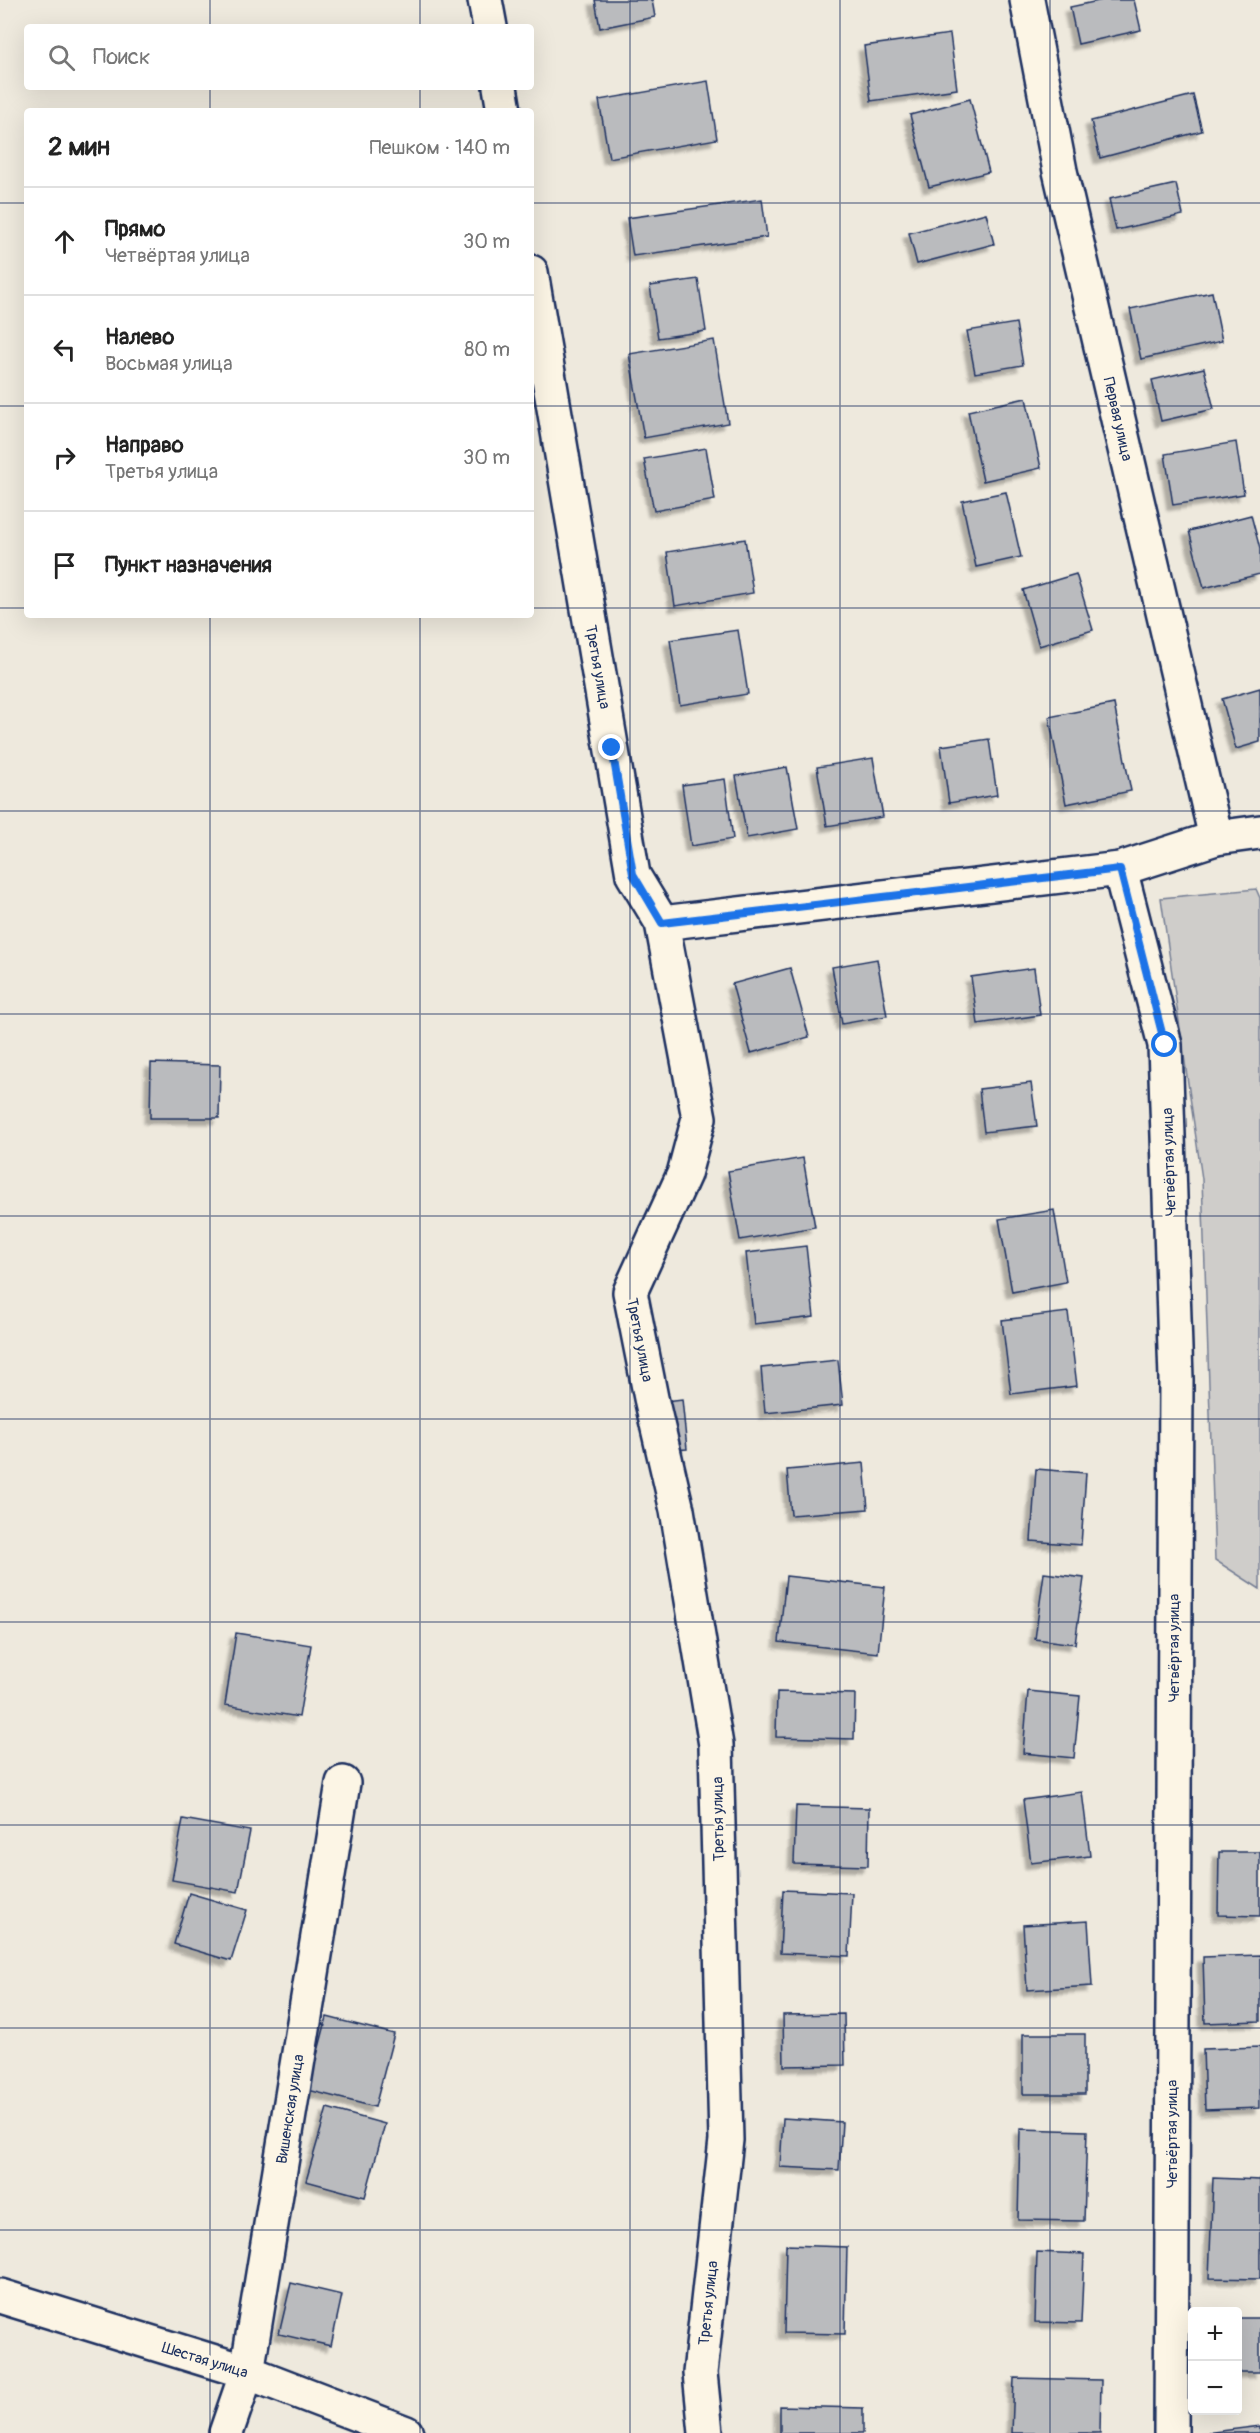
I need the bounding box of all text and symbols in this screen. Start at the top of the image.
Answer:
search box [24,24,534,90]
icon: search [45,41,78,74]
text: Поиск [93,43,150,71]
text: 2 мин [48,131,110,163]
text: Пешком · 140 m [369,135,510,160]
text: Прямо [105,215,165,243]
icon: ahead [48,225,81,258]
text: 30 m [463,229,510,254]
text: Четвёртая улица [105,243,250,268]
text: Налево [105,323,174,351]
icon: left [48,333,81,366]
text: 80 m [464,337,510,362]
text: Восьмая улица [105,351,232,376]
street label: Первая улица [1099,375,1136,463]
text: Направо [105,431,184,459]
icon: right [48,441,81,474]
text: 30 m [463,445,510,470]
text: Третья улица [105,459,218,484]
icon: arrive [48,549,81,582]
text: Пункт назначения [105,551,272,579]
street label: Третья улица [581,624,614,711]
route end [598,734,624,760]
route start [1151,1031,1177,1057]
street label: Четвёртая улица [1158,1107,1181,1217]
street label: Третья улица [622,1297,657,1384]
street label: Четвёртая улица [1165,1594,1184,1702]
street label: Третья улица [708,1776,729,1862]
street label: Вишенская улица [272,2053,309,2165]
street label: Четвёртая улица [1163,2080,1182,2188]
street label: Третья улица [695,2260,722,2346]
map controls [1188,2307,1242,2415]
button: + [1188,2307,1242,2361]
street label: Шестая улица [159,2338,250,2383]
button: − [1188,2361,1242,2415]

